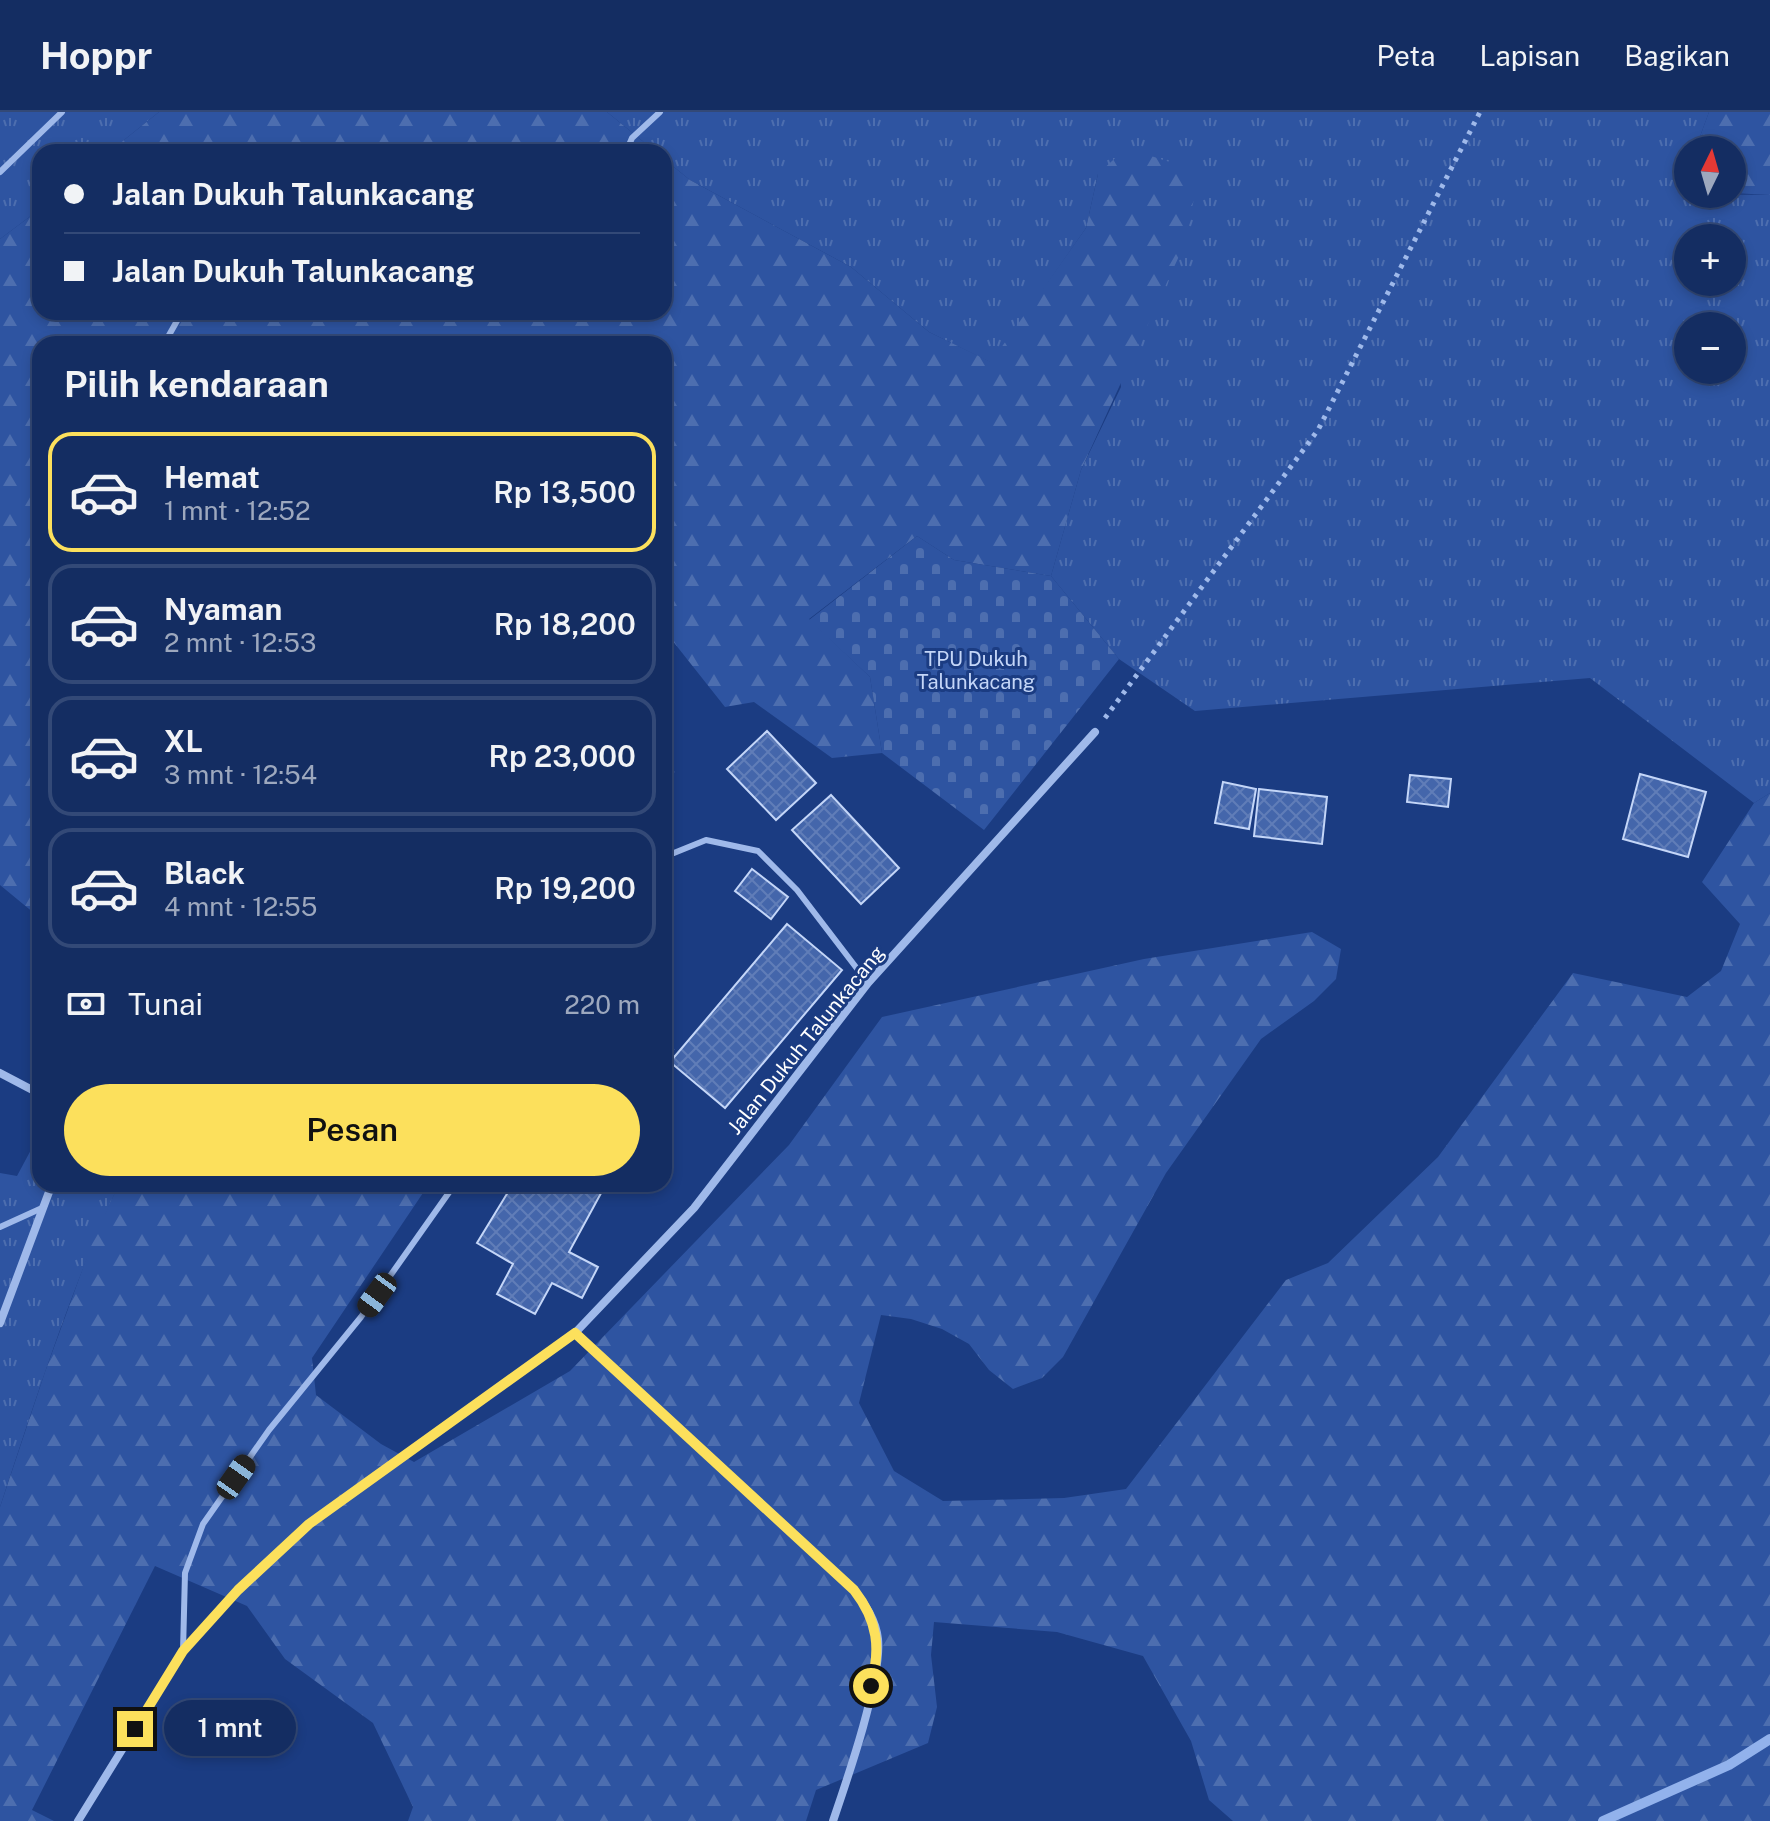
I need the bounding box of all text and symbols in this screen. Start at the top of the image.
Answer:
text: Hoppr [40,33,152,78]
text: Peta [1376,39,1436,72]
text: Lapisan [1480,39,1580,72]
text: Bagikan [1624,39,1730,72]
north arrow [1674,136,1746,208]
map controls [1674,136,1746,384]
text: Jalan Dukuh Talunkacang [112,176,474,212]
button: + [1674,224,1746,296]
text: Jalan Dukuh Talunkacang [112,253,474,289]
button: − [1674,312,1746,384]
text: Pilih kendaraan [64,363,329,405]
icon: car [68,456,140,528]
text: Hemat [164,459,260,495]
text: Rp 13,500 [493,474,636,510]
text: 1 mnt · 12:52 [164,495,310,526]
icon: car [68,588,140,660]
text: Nyaman [164,591,282,627]
text: Rp 18,200 [494,606,636,642]
text: 2 mnt · 12:53 [164,627,316,658]
park label: TPU Dukuh Talunkacang [917,647,1035,694]
icon: car [68,720,140,792]
text: XL [164,723,203,759]
text: Rp 23,000 [488,738,636,774]
text: 3 mnt · 12:54 [164,759,317,790]
icon: car [68,852,140,924]
text: Black [164,855,245,891]
text: Rp 19,200 [494,870,636,906]
text: 4 mnt · 12:55 [164,891,317,922]
street label: Jalan Dukuh Talunkacang [723,941,889,1139]
icon: cash [64,982,108,1026]
text: Tunai [128,986,203,1022]
text: 220 m [564,989,640,1020]
button: Pesan [64,1084,640,1176]
car [353,1269,401,1321]
car [212,1450,260,1504]
route start [853,1668,889,1704]
callout: 1 mnt [163,1701,295,1757]
route end [117,1711,153,1747]
text: 1 mnt [197,1712,263,1743]

